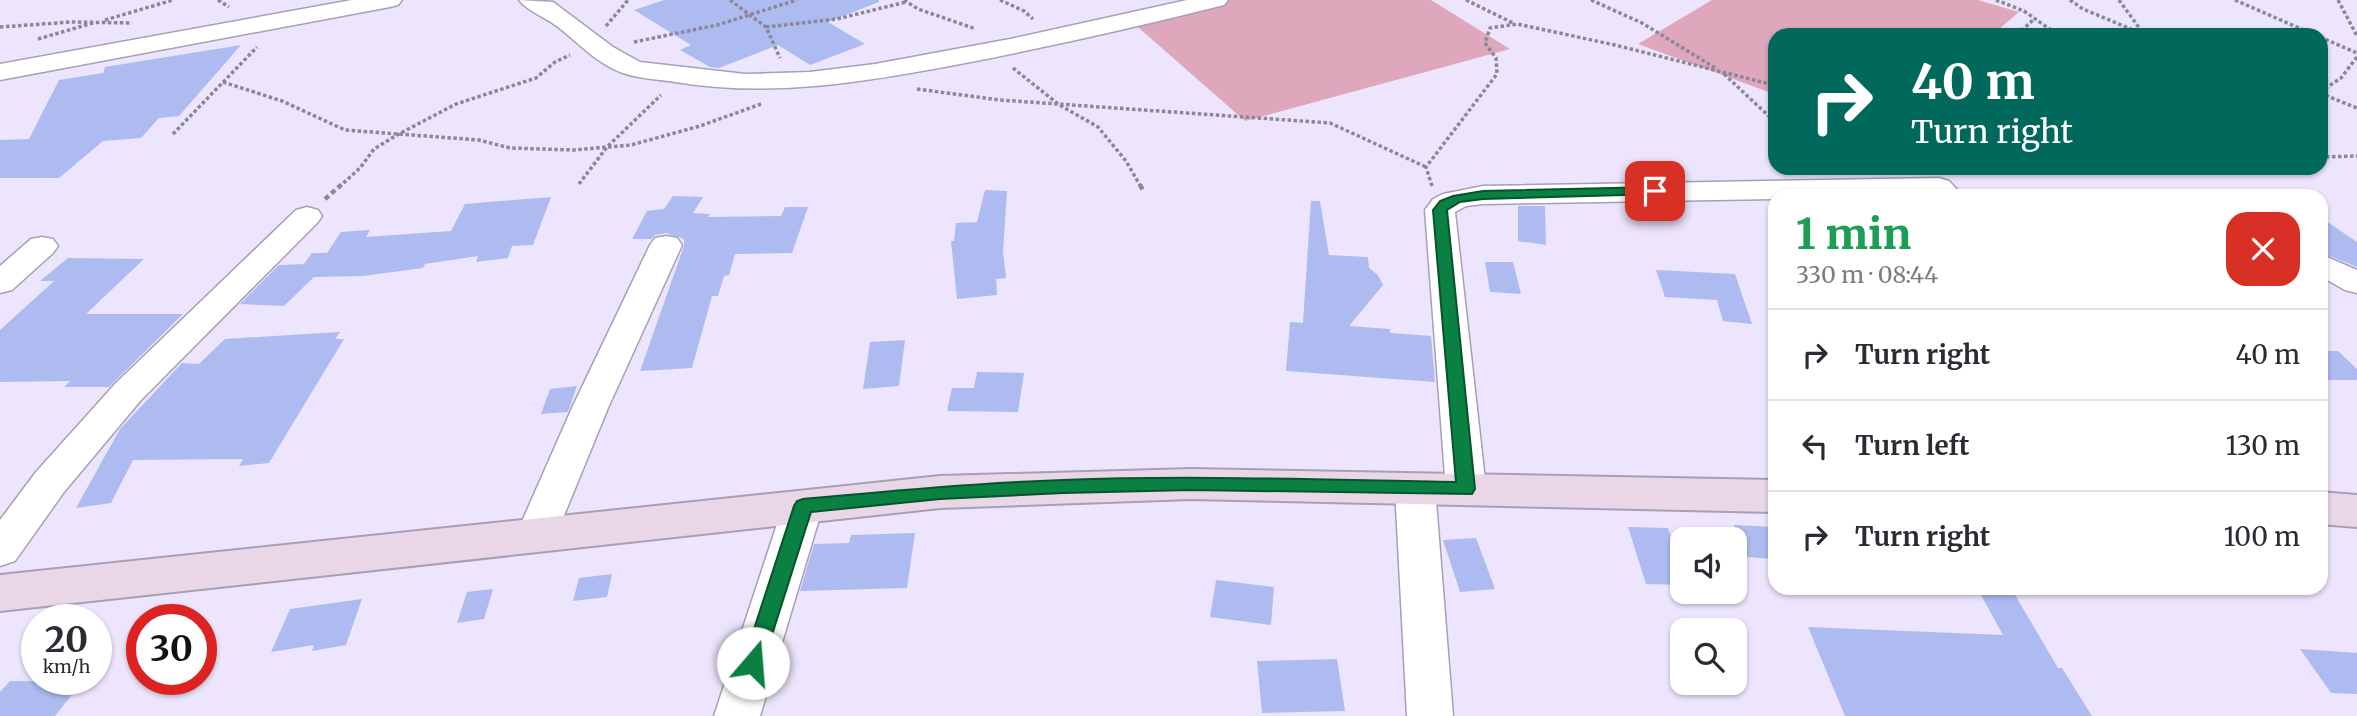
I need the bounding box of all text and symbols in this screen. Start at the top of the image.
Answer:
text: 40 m [1911,51,2035,112]
icon: right [1796,56,1887,147]
text: Turn right [1911,112,2073,152]
pin [1625,161,1685,221]
icon: arrive [1636,172,1674,210]
text: 1 min [1796,208,1911,260]
button: close [2226,212,2300,286]
text: 330 m · 08:44 [1796,260,1938,289]
icon: right [1796,336,1834,374]
text: Turn right [1855,338,1990,371]
text: 40 m [2236,338,2300,371]
icon: left [1796,427,1834,465]
text: Turn left [1855,429,1969,462]
text: 130 m [2226,429,2300,462]
icon: right [1796,518,1834,556]
text: Turn right [1855,520,1990,553]
text: 100 m [2224,520,2300,553]
map controls [1670,527,1747,695]
button: sound [1670,527,1747,604]
speed limit sign: 30 [126,604,217,695]
text: 20 [45,618,88,662]
button: search [1670,618,1747,695]
position arrow [716,626,790,700]
text: km/h [43,655,90,678]

